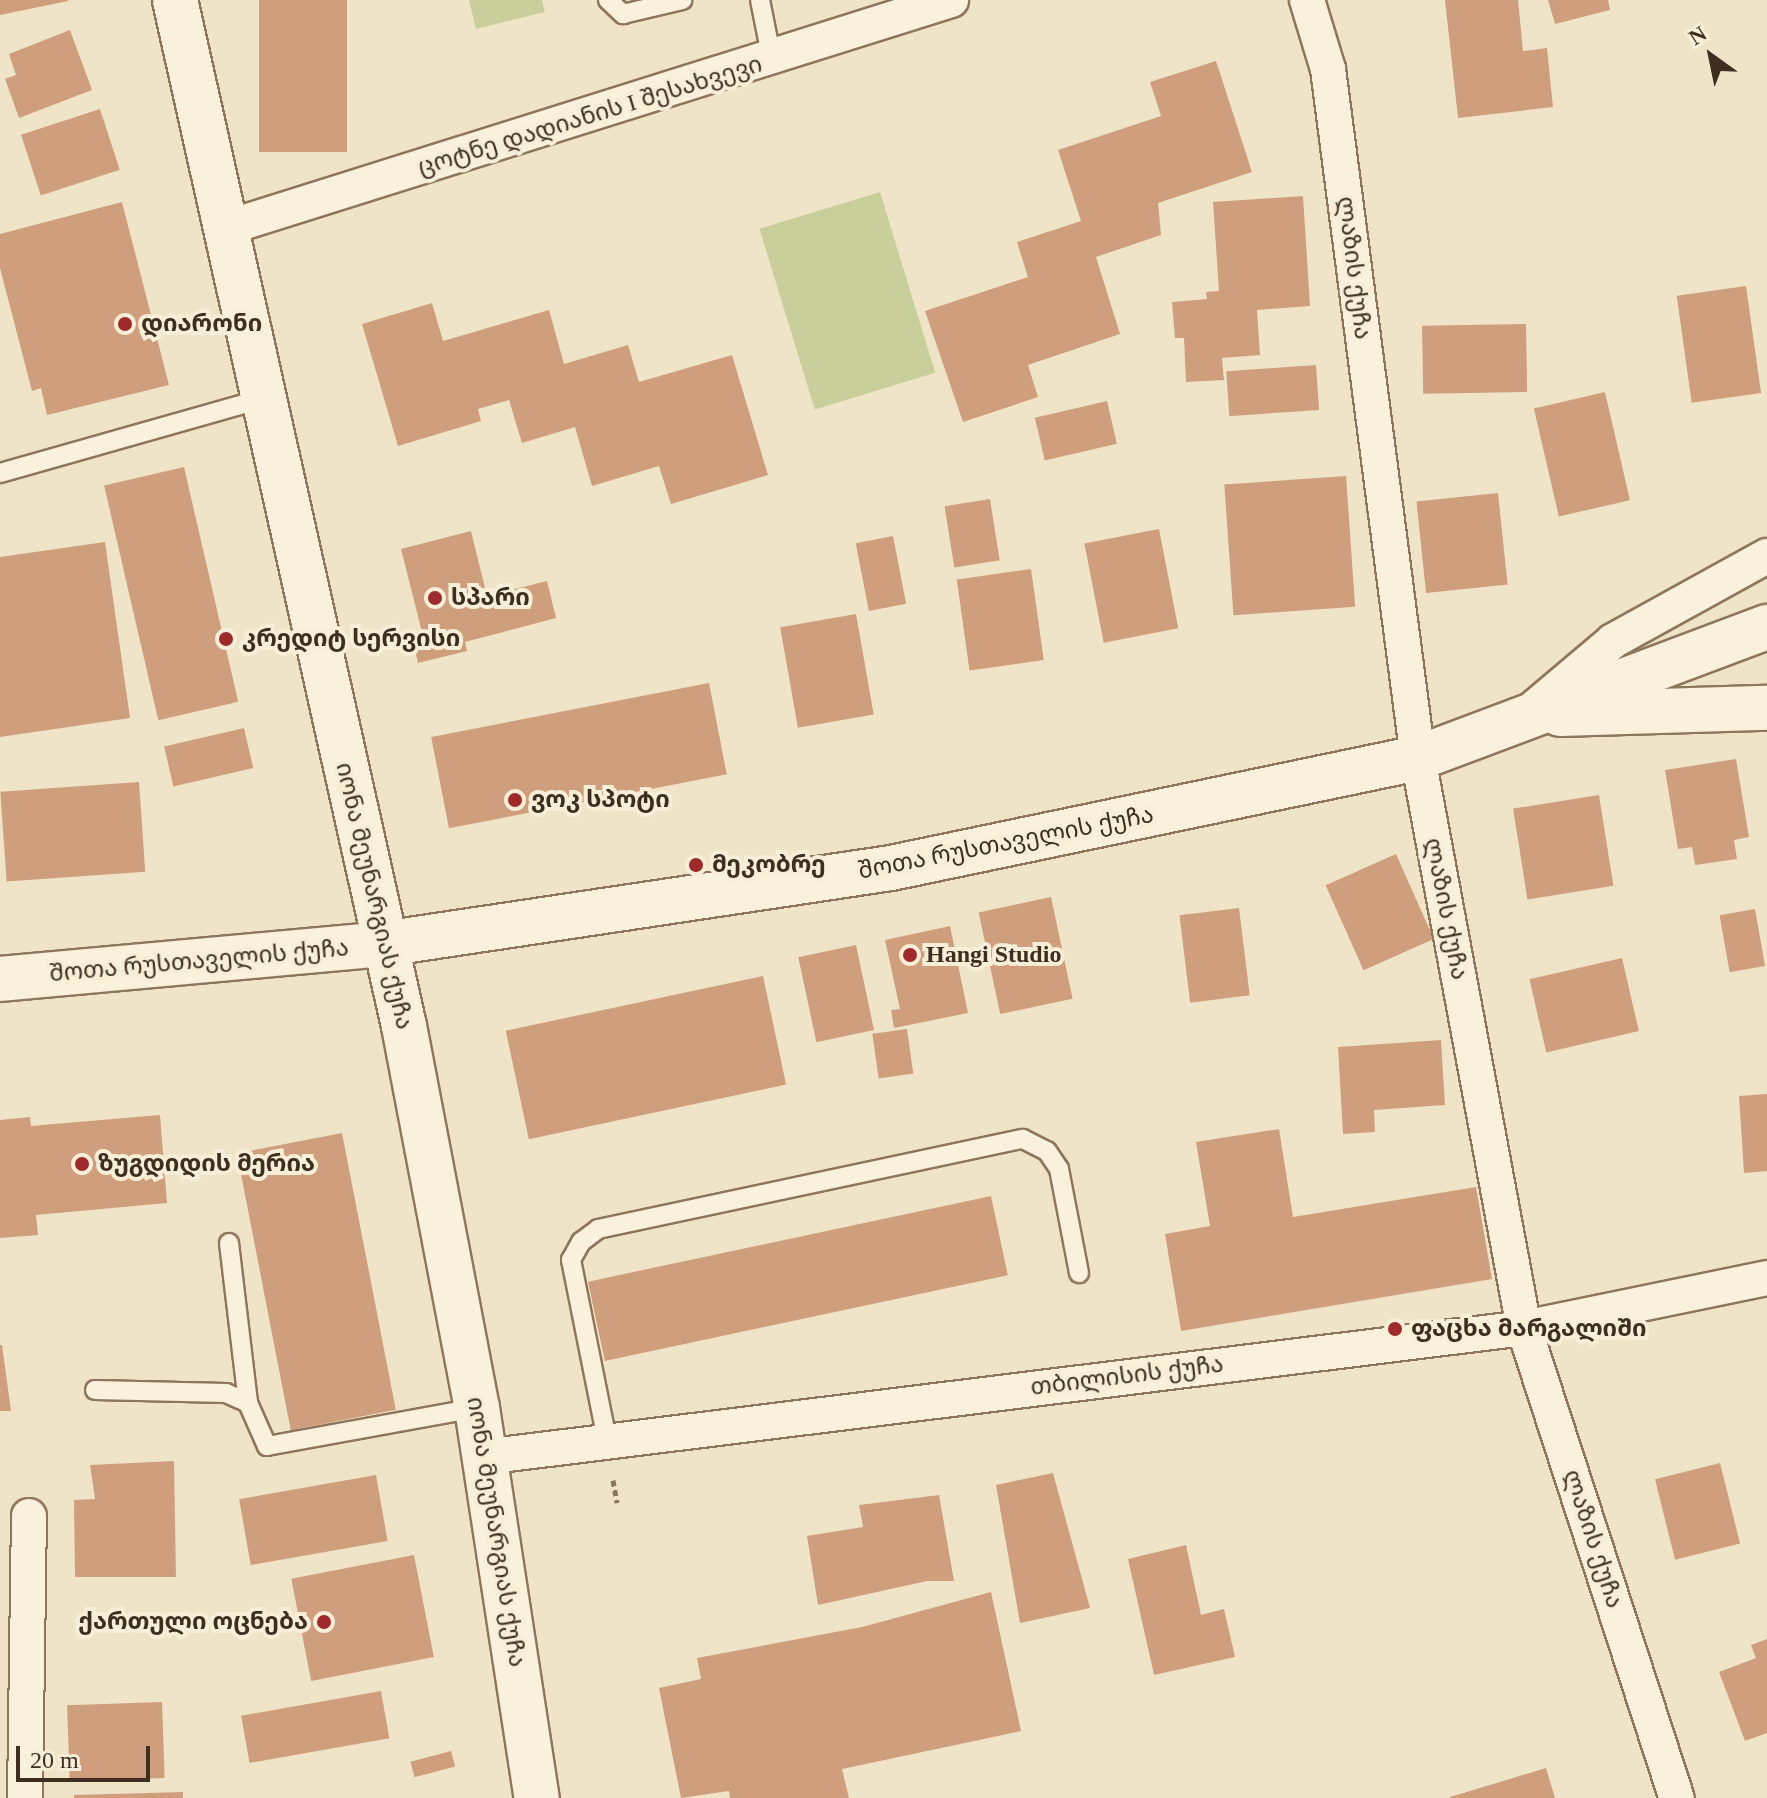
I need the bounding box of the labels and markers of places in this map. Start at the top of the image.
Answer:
place label: დიარონი [141,310,262,338]
marker: დიარონი [116,315,134,333]
place label: სპარი [451,584,530,612]
marker: სპარი [426,589,444,607]
place label: კრედიტ სერვისი [242,625,460,653]
marker: კრედიტ სერვისი [217,630,235,648]
place label: ვოკ სპოტი [531,786,670,814]
marker: ვოკ სპოტი [506,791,524,809]
place label: მეკობრე [712,851,826,879]
marker: მეკობრე [687,856,705,874]
place label: Hangi Studio [926,941,1061,969]
marker: Hangi Studio [901,946,919,964]
place label: ზუგდიდის მერია [98,1150,315,1178]
marker: ზუგდიდის მერია [73,1155,91,1173]
place label: ფაცხა მარგალიში [1411,1315,1647,1343]
marker: ფაცხა მარგალიში [1386,1320,1404,1338]
place label: ქართული ოცნება [78,1608,308,1636]
marker: ქართული ოცნება [315,1613,333,1631]

